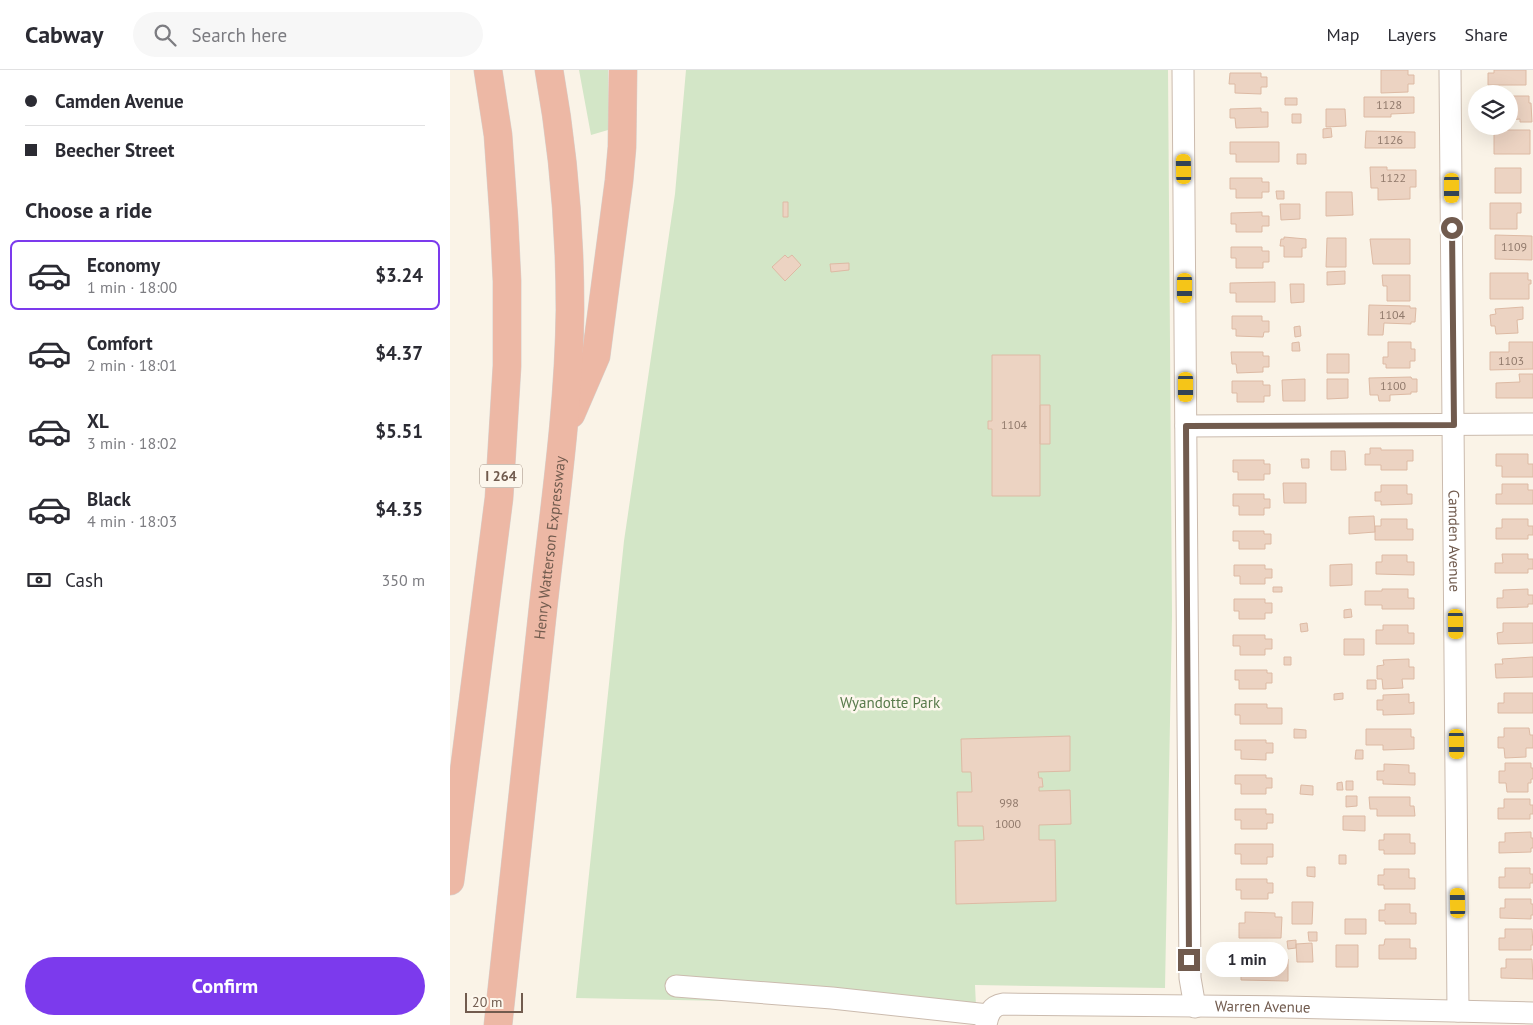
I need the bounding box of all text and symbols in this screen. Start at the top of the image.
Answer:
search box [133,12,483,57]
text: Cabway [25,19,103,50]
icon: search [151,21,179,49]
text: Search here [191,23,287,47]
text: Map [1327,23,1359,46]
text: Layers [1387,23,1436,46]
text: Share [1464,23,1508,46]
map controls [1468,85,1518,135]
button: layers [1468,85,1518,135]
text: Camden Avenue [55,89,184,113]
house number: 1128 [1376,97,1402,112]
house number: 1126 [1377,132,1403,147]
text: Beecher Street [55,138,174,162]
car [1176,154,1191,184]
house number: 1122 [1380,170,1406,185]
car [1444,173,1459,203]
text: Choose a ride [25,196,152,224]
route start [1441,217,1463,239]
house number: 1109 [1501,239,1527,254]
icon: car [27,253,72,298]
text: Economy [87,253,160,277]
text: $3.24 [375,263,423,287]
car [1177,273,1192,303]
text: 1 min · 18:00 [87,277,177,297]
house number: 1104 [1379,307,1406,322]
icon: car [27,331,72,376]
text: Comfort [87,331,153,355]
text: $4.37 [375,341,423,365]
house number: 1103 [1498,353,1524,368]
text: 2 min · 18:01 [87,355,177,375]
car [1178,372,1193,402]
house number: 1100 [1380,378,1407,393]
icon: car [27,409,72,454]
text: XL [87,409,109,433]
house number: 1104 [1001,417,1028,432]
text: $5.51 [375,419,423,443]
text: 3 min · 18:02 [87,433,177,453]
street label: Henry Watterson Expressway [530,455,570,641]
road number: I 264 [480,464,522,488]
icon: car [27,487,72,532]
text: Black [87,487,131,511]
street label: Camden Avenue [1445,490,1464,592]
text: $4.35 [375,497,423,521]
text: 4 min · 18:03 [87,511,177,531]
icon: cash [25,566,53,594]
text: Cash [65,568,103,592]
text: 350 m [382,570,425,590]
car [1448,609,1463,639]
park label: Wyandotte Park [840,693,941,712]
car [1449,729,1464,759]
house number: 998 [999,795,1019,810]
house number: 1000 [995,816,1022,831]
car [1450,888,1465,918]
callout: 1 min [1206,942,1289,978]
route end [1178,949,1200,971]
text: 1 min [1227,949,1267,969]
button: Confirm [25,957,425,1015]
scale bar [465,990,522,1013]
text: 20 m [472,993,502,1011]
street label: Warren Avenue [1215,996,1311,1017]

